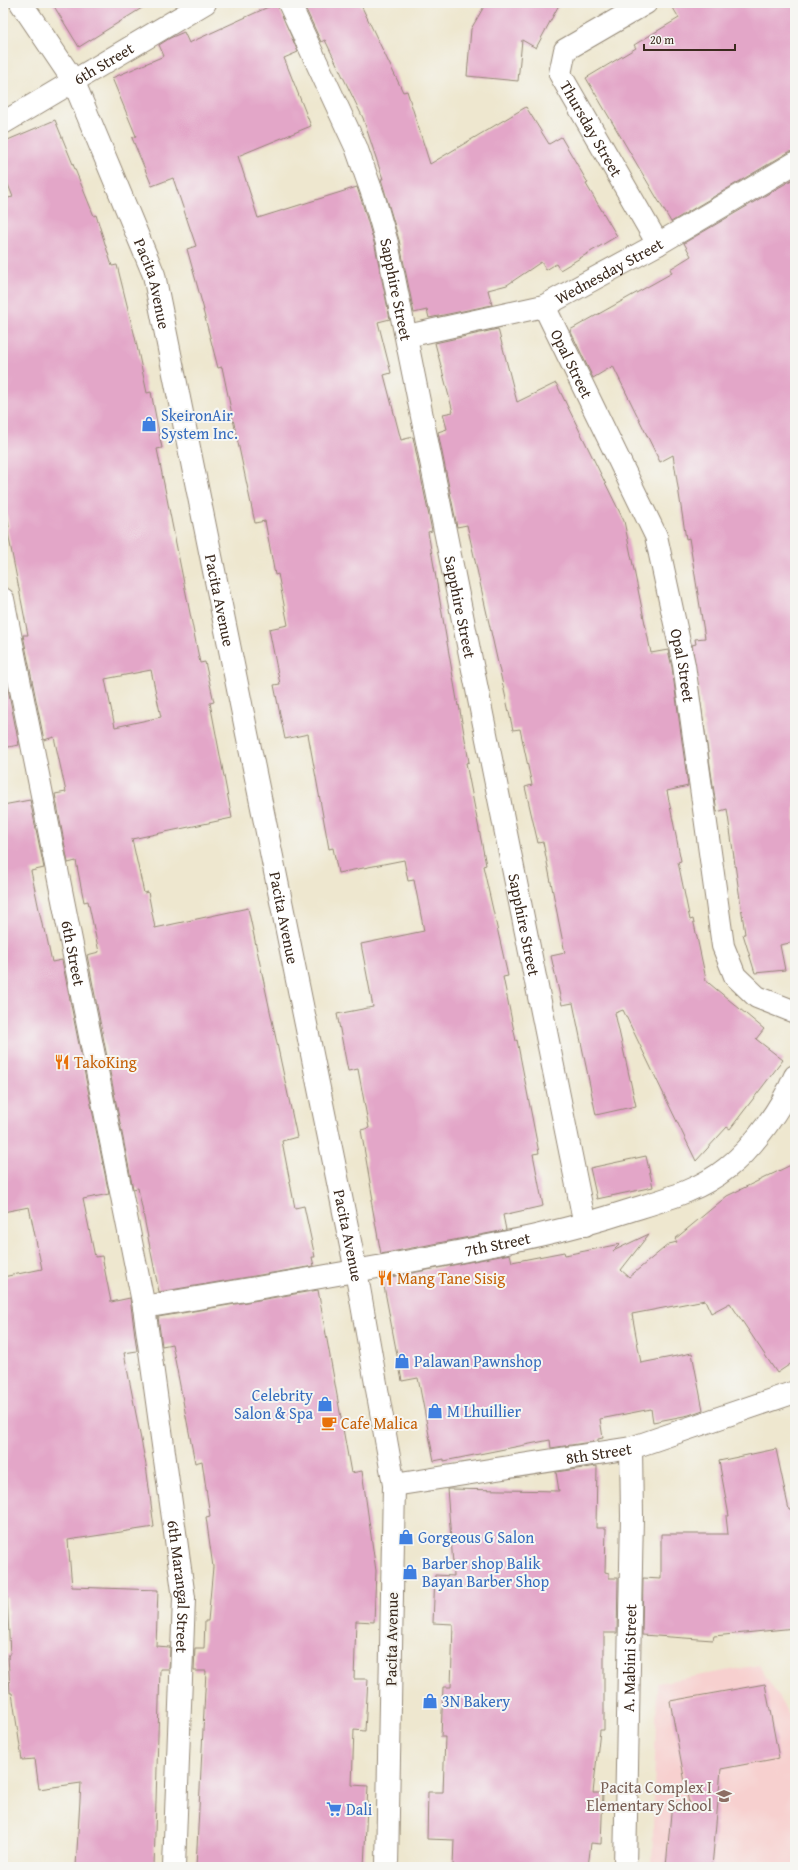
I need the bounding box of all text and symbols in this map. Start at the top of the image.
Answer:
scale bar [644,26,735,52]
text: 20 m [650,31,674,48]
street label: 6th Street [69,36,139,91]
street label: Thursday Street [554,76,629,181]
street label: Wednesday Street [550,231,668,310]
street label: Pacita Avenue [128,234,177,331]
street label: Sapphire Street [374,235,418,343]
street label: Opal Street [545,325,599,403]
place label: SkeironAir System Inc. [161,403,238,445]
shop icon: SkeironAir System Inc. [140,415,158,433]
street label: Pacita Avenue [199,552,241,649]
street label: Sapphire Street [438,554,482,661]
street label: Opal Street [664,626,701,704]
street label: Pacita Avenue [263,870,305,966]
street label: Sapphire Street [502,871,547,978]
street label: 6th Street [55,918,92,988]
place label: TakoKing [74,1050,137,1074]
restaurant icon: TakoKing [53,1053,71,1071]
street label: Pacita Avenue [328,1187,370,1283]
street label: 7th Street [463,1225,533,1262]
place label: Mang Tane Sisig [397,1266,505,1290]
restaurant icon: Mang Tane Sisig [376,1269,394,1287]
place label: Palawan Pawnshop [414,1349,542,1373]
shop icon: Palawan Pawnshop [393,1352,411,1370]
place label: Celebrity Salon & Spa [234,1383,313,1425]
shop icon: Celebrity Salon & Spa [316,1395,334,1413]
place label: M Lhuillier [447,1399,522,1423]
shop icon: M Lhuillier [426,1402,444,1420]
place label: Cafe Malica [341,1411,418,1435]
cafe icon: Cafe Malica [320,1414,338,1432]
street label: 8th Street [564,1436,634,1470]
street label: 6th Marangal Street [161,1519,196,1654]
place label: Gorgeous G Salon [418,1525,534,1549]
shop icon: Gorgeous G Salon [397,1528,415,1546]
place label: Barber shop Balik Bayan Barber Shop [422,1551,550,1593]
shop icon: Barber shop Balik Bayan Barber Shop [401,1563,419,1581]
street label: Pacita Avenue [378,1592,404,1686]
street label: A. Mabini Street [616,1603,642,1712]
place label: 3N Bakery [442,1689,510,1713]
shop icon: 3N Bakery [421,1692,439,1710]
place label: Pacita Complex Ⅰ Elementary School [587,1775,713,1817]
school or university icon: Pacita Complex Ⅰ Elementary School [715,1787,733,1805]
place label: Dali [346,1797,373,1821]
supermarket icon: Dali [325,1800,343,1818]

